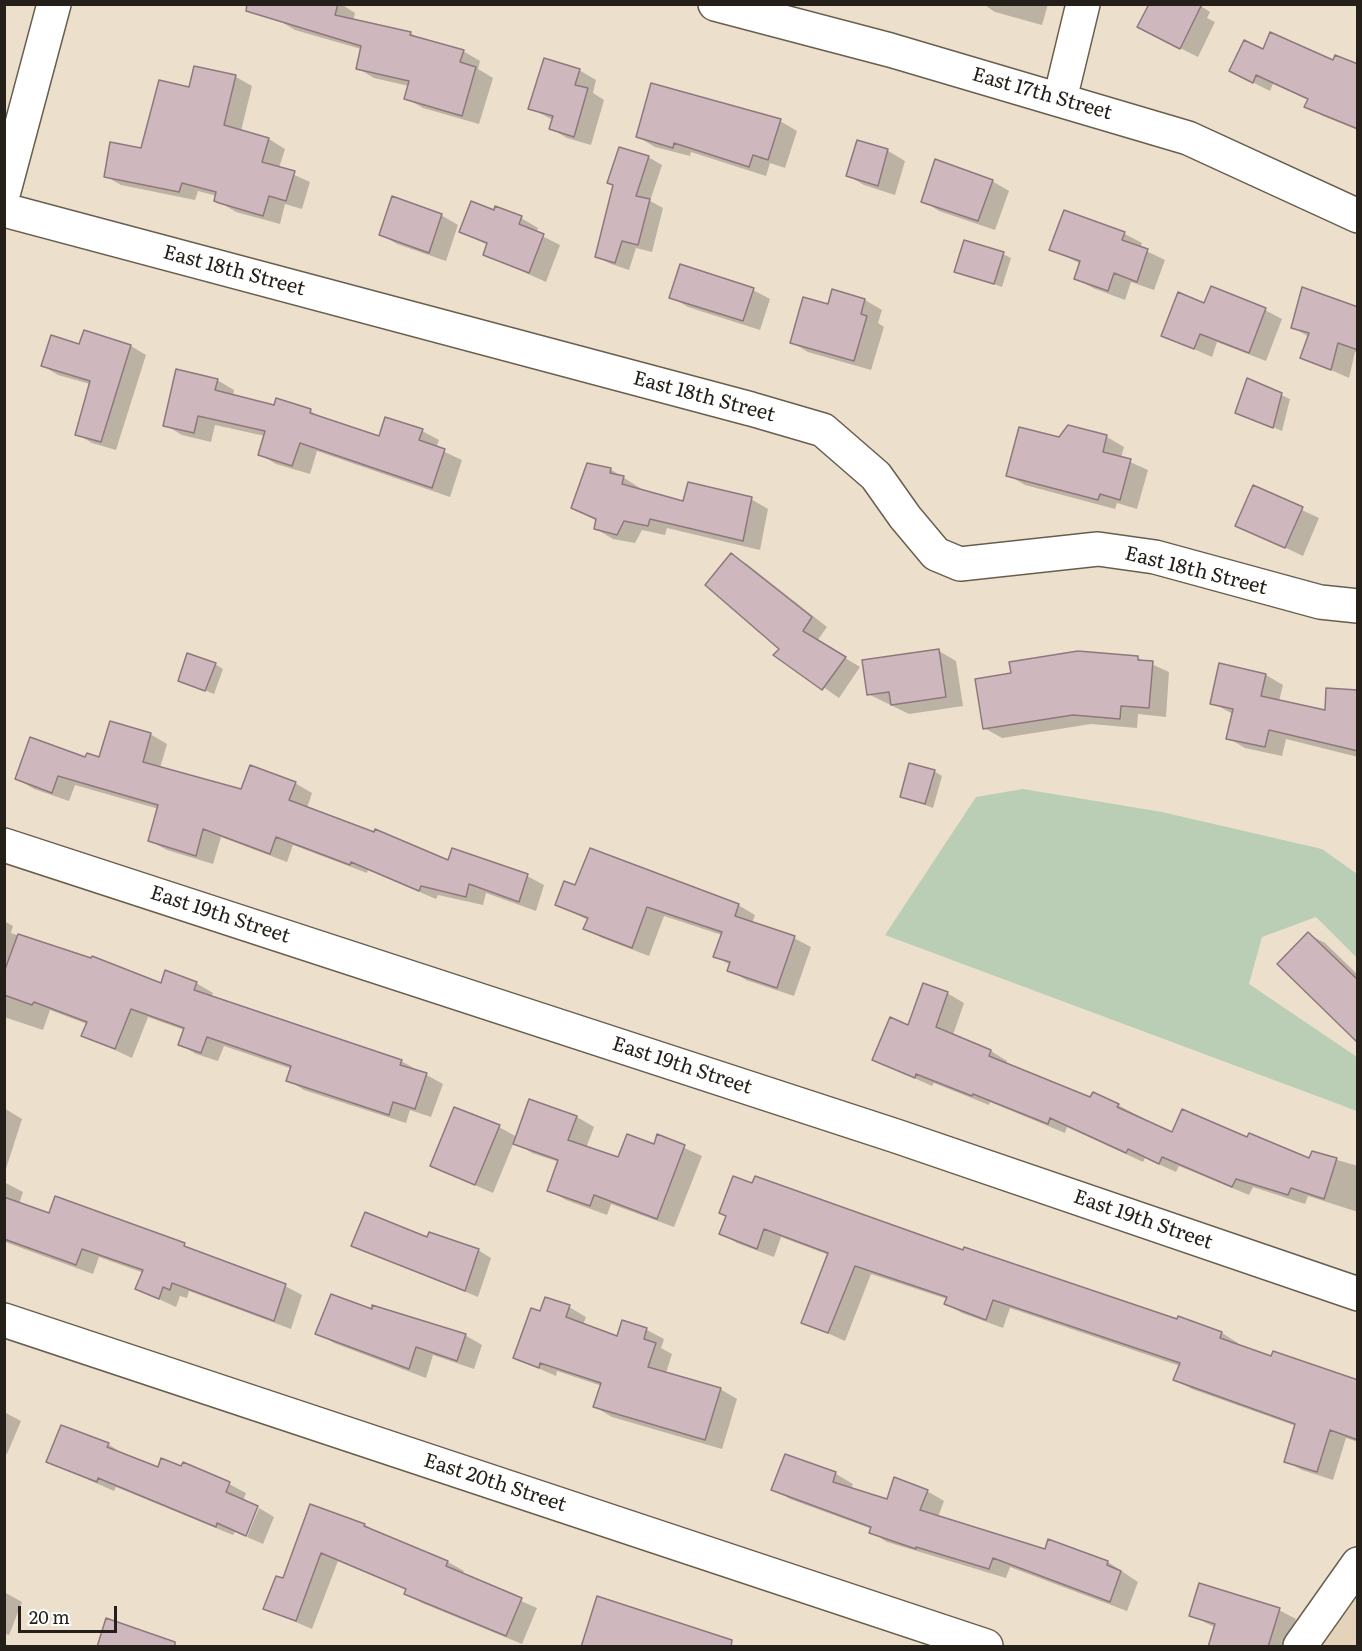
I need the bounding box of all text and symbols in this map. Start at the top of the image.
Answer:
street label: East 17th Street [969,63,1115,125]
street label: East 18th Street [160,241,308,301]
street label: East 18th Street [630,367,778,427]
street label: East 18th Street [1122,542,1270,600]
street label: East 19th Street [147,881,293,949]
street label: East 19th Street [609,1032,755,1100]
street label: East 19th Street [1070,1185,1216,1255]
street label: East 20th Street [421,1449,569,1517]
scale bar [21,1594,120,1632]
text: 20 m [29,1603,70,1630]

